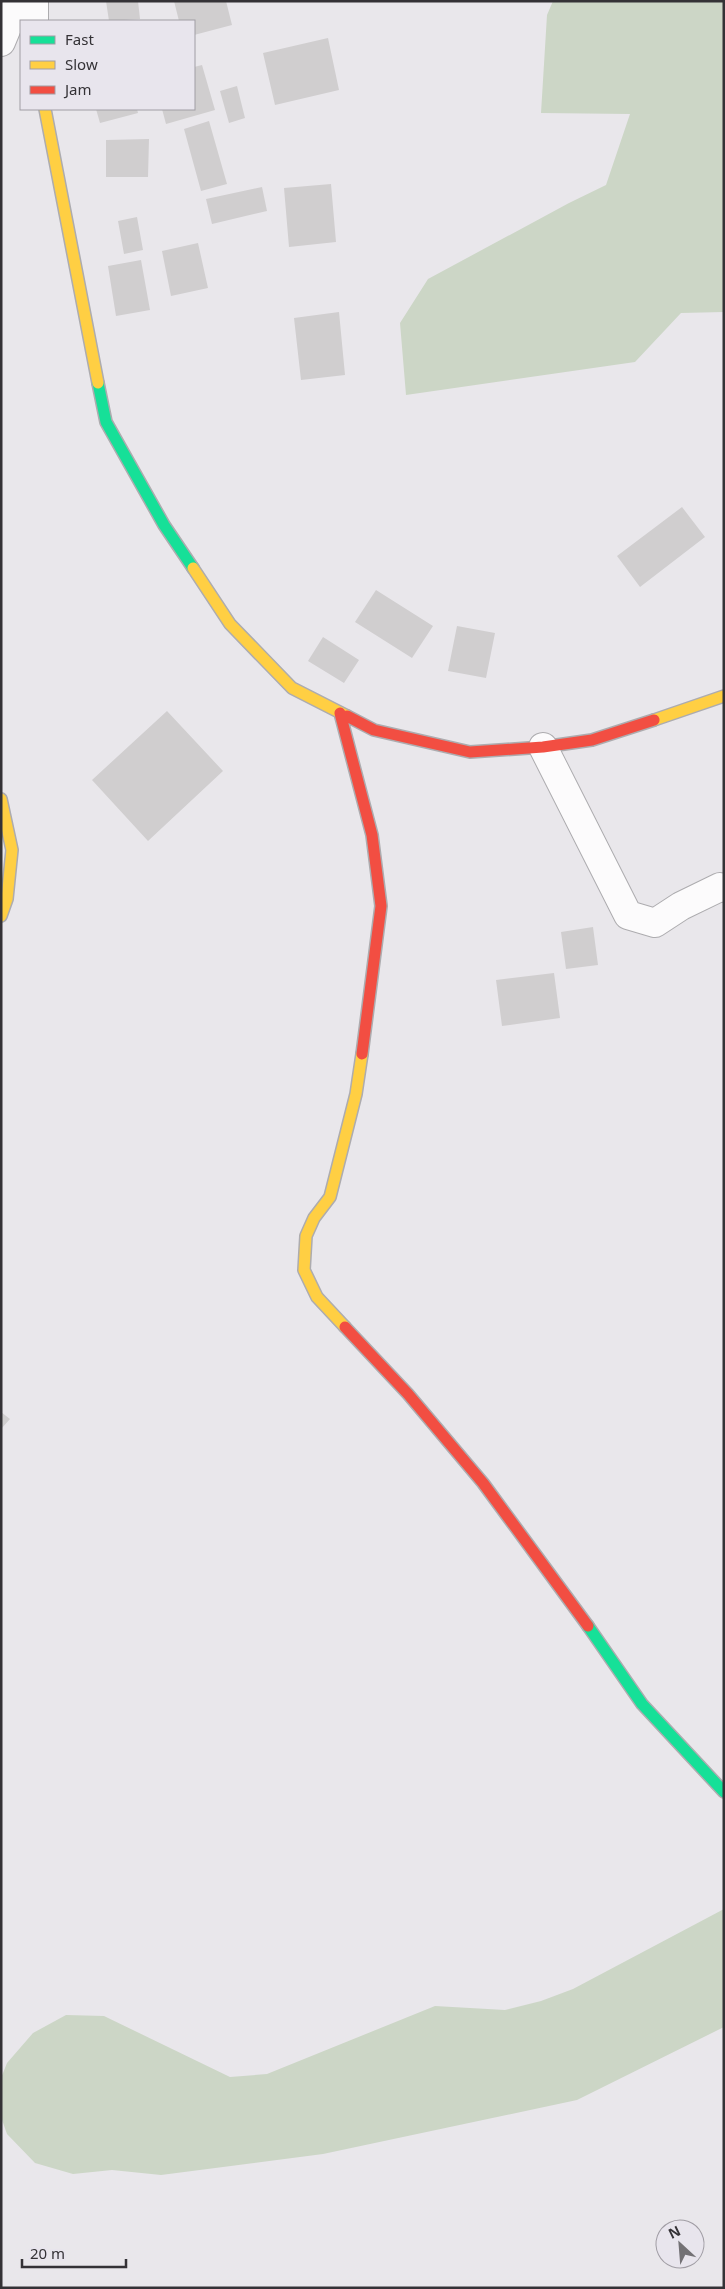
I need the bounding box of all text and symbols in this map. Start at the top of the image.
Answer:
legend [20,20,195,110]
text: Fast [65,29,94,49]
text: Slow [65,54,98,74]
text: Jam [63,79,92,99]
north arrow [655,2219,705,2269]
text: N [665,2221,683,2243]
scale bar [22,2236,126,2268]
text: 20 m [30,2243,65,2263]

